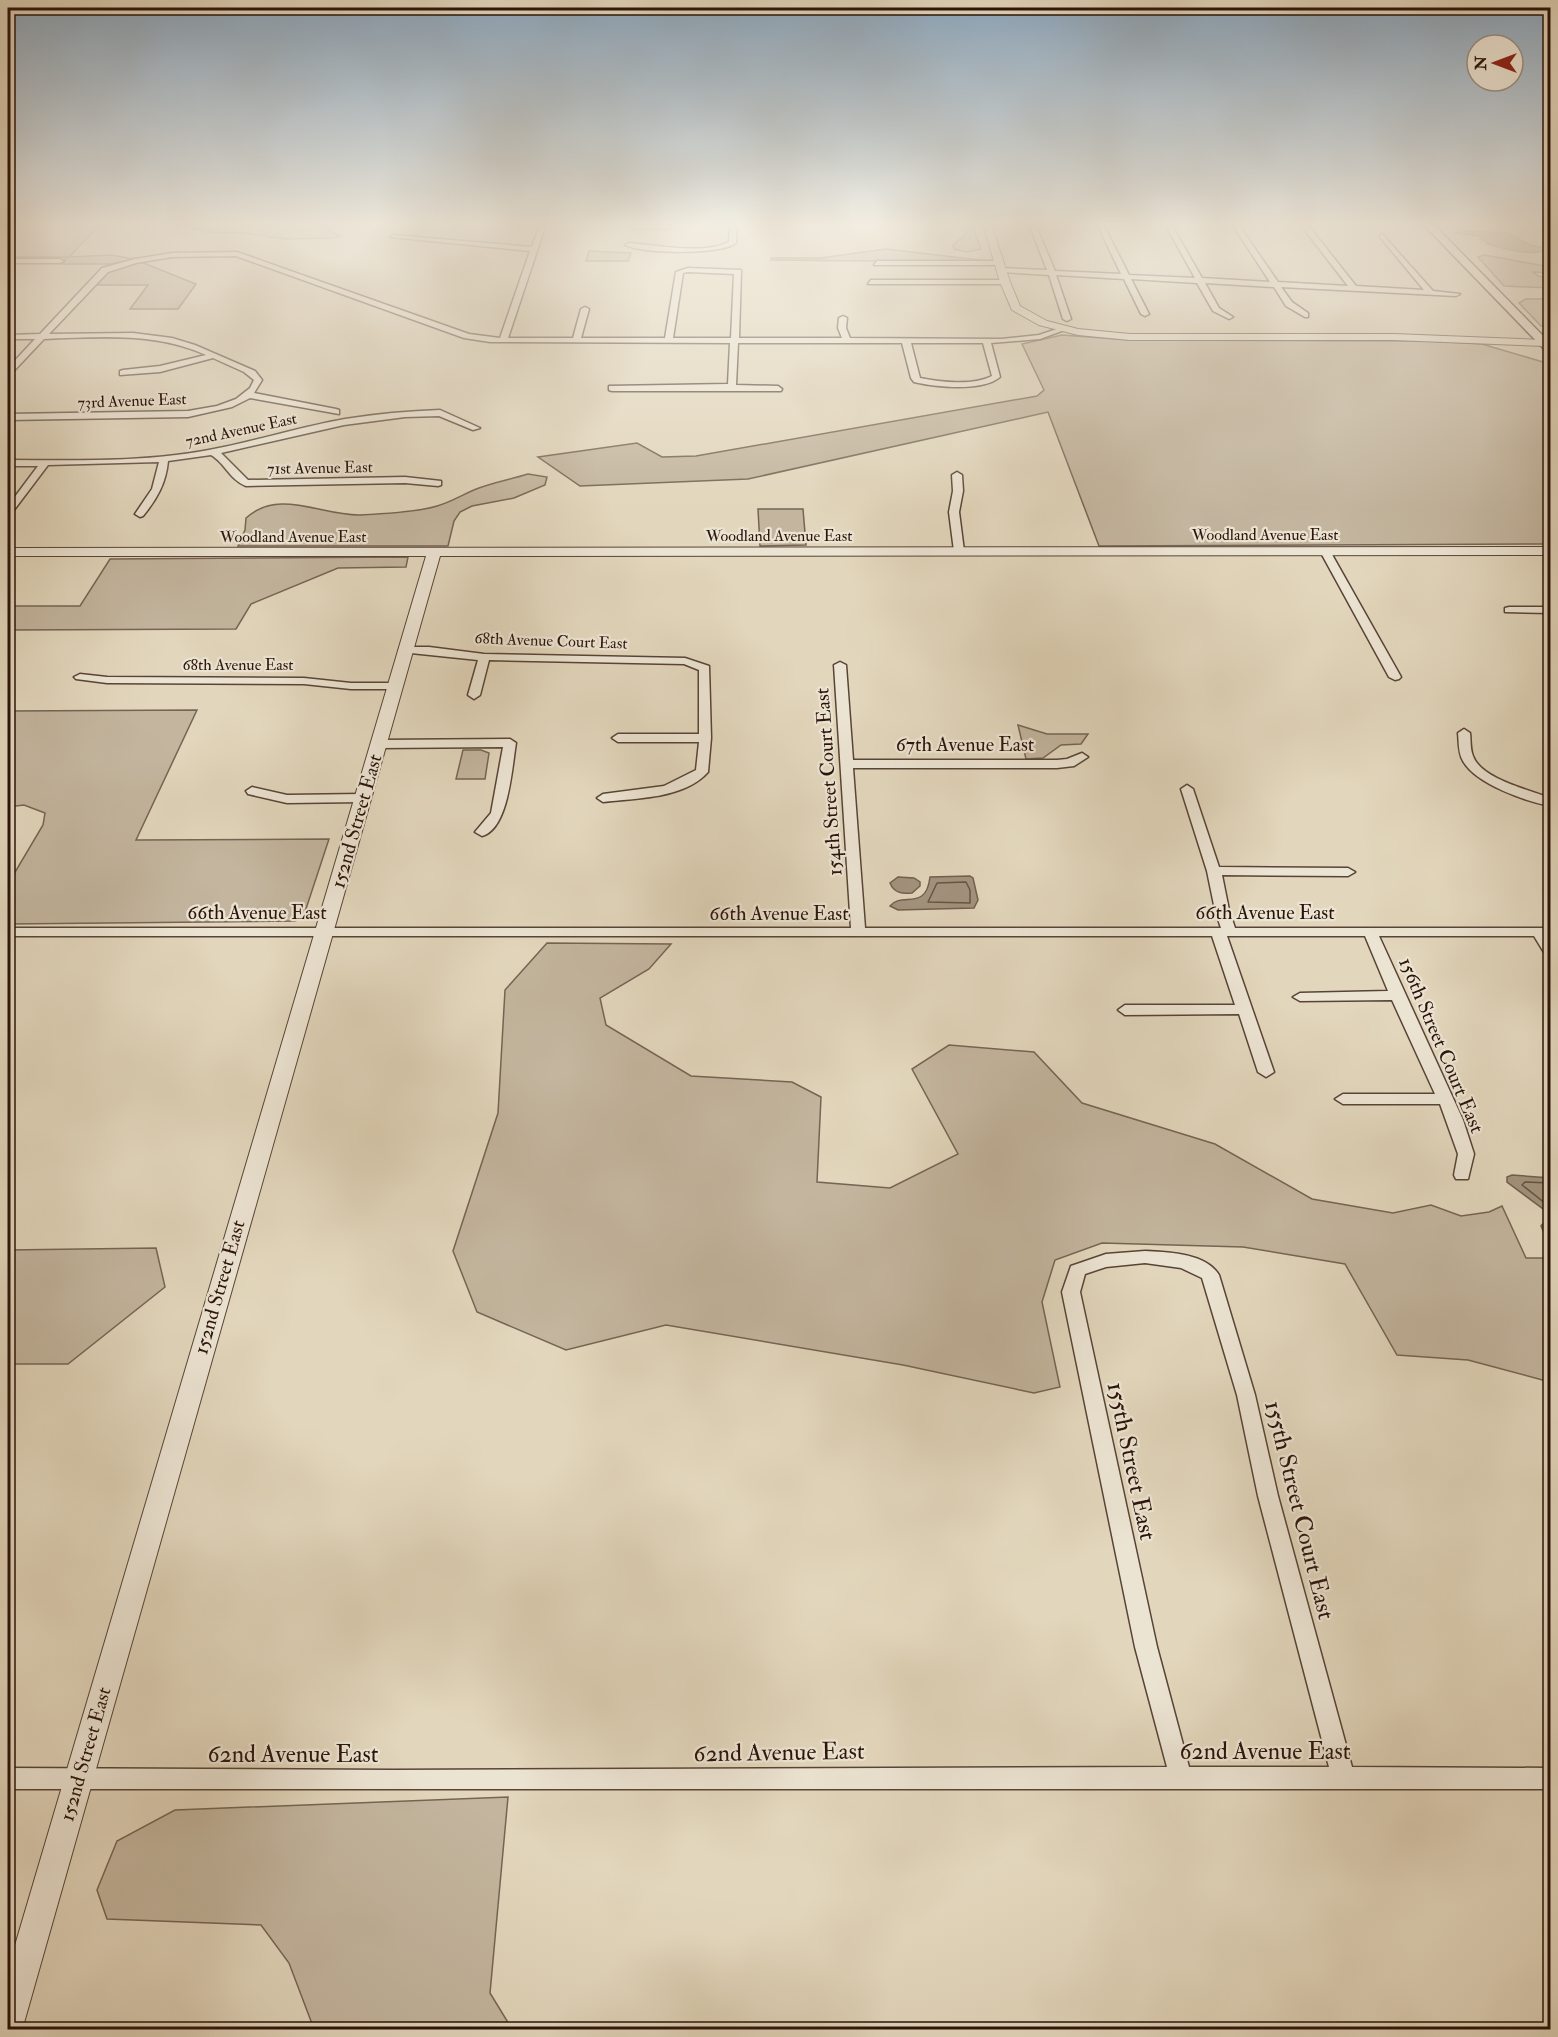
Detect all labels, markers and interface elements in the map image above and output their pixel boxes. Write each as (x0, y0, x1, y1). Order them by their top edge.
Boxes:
north arrow (1465, 33, 1525, 93)
text: N (1471, 55, 1491, 71)
street label: 73rd Avenue East (77, 389, 187, 413)
street label: 72nd Avenue East (184, 408, 299, 452)
street label: 71st Avenue East (267, 457, 373, 479)
street label: Woodland Avenue East (1191, 525, 1338, 545)
street label: Woodland Avenue East (705, 526, 852, 546)
street label: Woodland Avenue East (219, 527, 366, 547)
street label: 68th Avenue Court East (474, 628, 628, 654)
street label: 68th Avenue East (183, 655, 293, 675)
street label: 154th Street Court East (809, 687, 848, 877)
street label: 67th Avenue East (896, 732, 1035, 757)
street label: 152nd Street East (325, 751, 388, 891)
street label: 66th Avenue East (187, 900, 327, 925)
street label: 66th Avenue East (1195, 900, 1335, 925)
street label: 66th Avenue East (709, 901, 849, 926)
street label: 156th Street Court East (1393, 954, 1490, 1137)
street label: 152nd Street East (188, 1217, 251, 1357)
street label: 155th Street East (1100, 1379, 1163, 1543)
street label: 155th Street Court East (1257, 1398, 1342, 1623)
street label: 152nd Street East (54, 1684, 117, 1824)
street label: 62nd Avenue East (693, 1736, 865, 1769)
street label: 62nd Avenue East (1179, 1736, 1351, 1767)
street label: 62nd Avenue East (207, 1739, 379, 1770)

